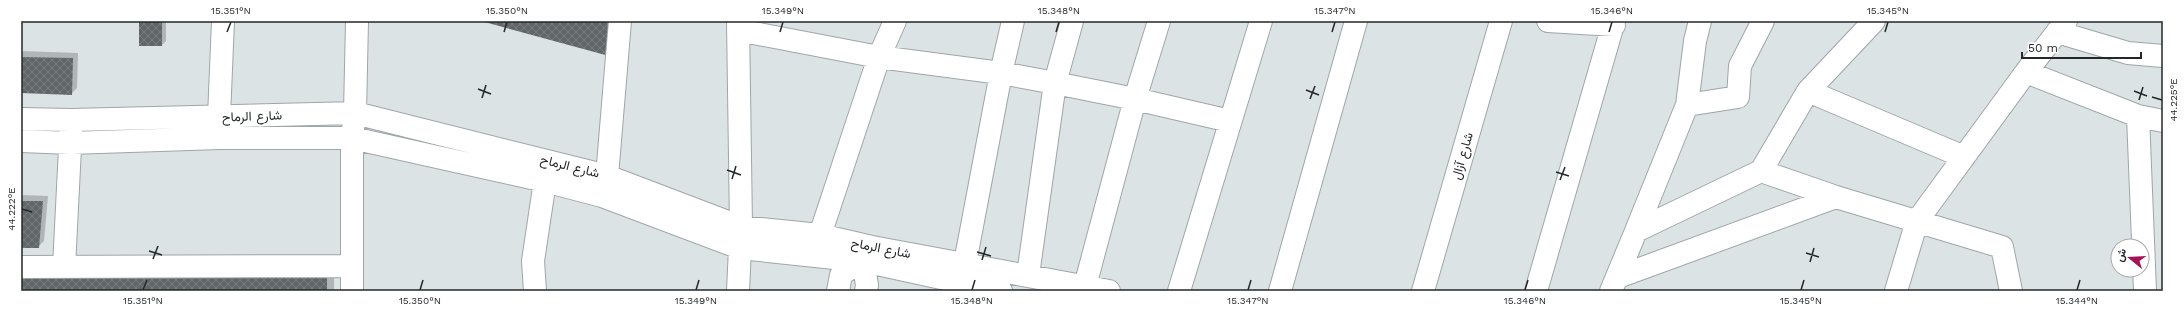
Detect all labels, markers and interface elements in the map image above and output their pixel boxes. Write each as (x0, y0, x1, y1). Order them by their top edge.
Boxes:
text: 15.351°N (211, 5, 251, 16)
text: 15.350°N (486, 5, 528, 16)
text: 15.349°N (762, 5, 804, 16)
text: 15.348°N (1038, 5, 1080, 16)
text: 15.347°N (1314, 5, 1356, 16)
text: 15.346°N (1591, 5, 1633, 16)
text: 15.345°N (1867, 5, 1909, 16)
scale bar (2022, 34, 2141, 60)
text: 50 m (2028, 41, 2058, 55)
text: 44.225°E (2168, 78, 2179, 122)
street label: شارع الرماح (222, 107, 283, 127)
street label: شارع آزال (1448, 131, 1478, 182)
street label: شارع الرماح (538, 151, 601, 183)
text: 44.222°E (6, 187, 17, 231)
street label: شارع الرماح (850, 235, 912, 263)
north arrow (2110, 238, 2150, 278)
text: ش (2113, 247, 2129, 263)
text: 15.351°N (123, 295, 163, 306)
text: 15.350°N (399, 295, 441, 306)
text: 15.349°N (675, 295, 717, 306)
text: 15.348°N (951, 295, 993, 306)
text: 15.347°N (1227, 295, 1269, 306)
text: 15.346°N (1504, 295, 1546, 306)
text: 15.345°N (1780, 295, 1822, 306)
text: 15.344°N (2056, 295, 2098, 306)

